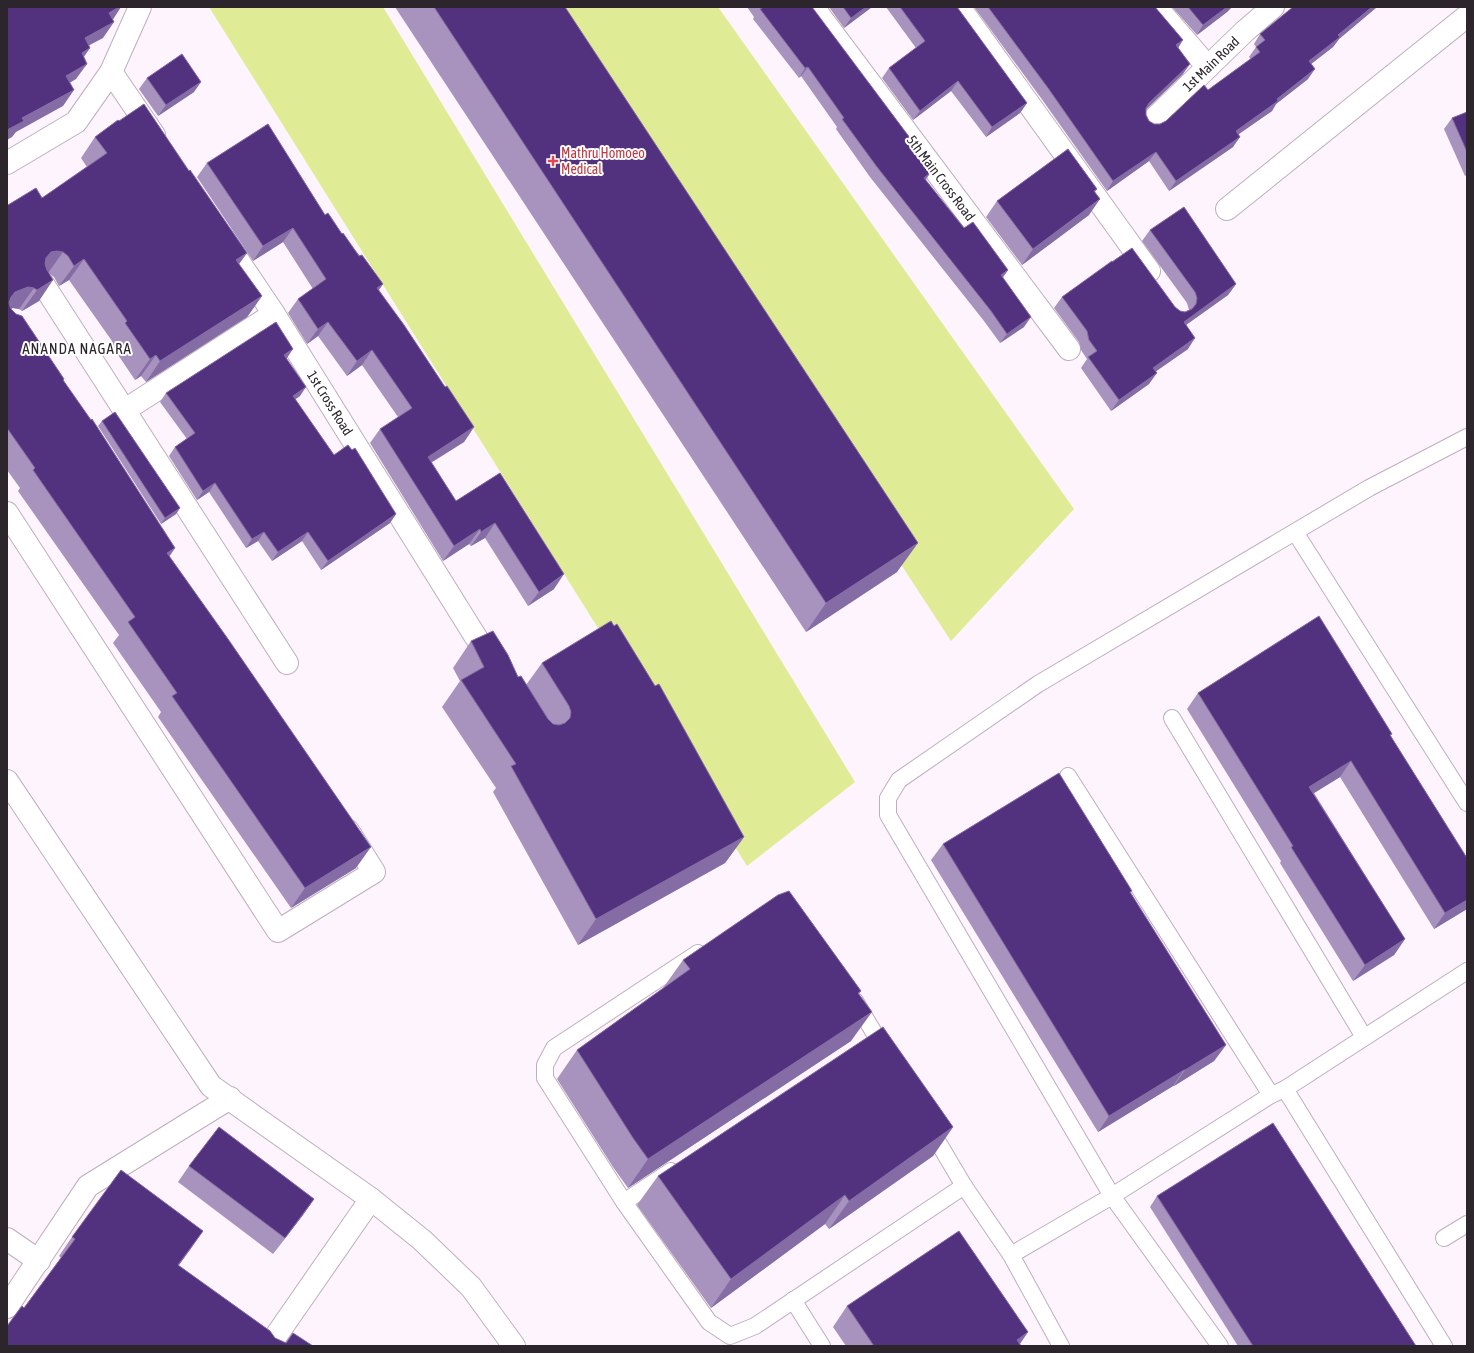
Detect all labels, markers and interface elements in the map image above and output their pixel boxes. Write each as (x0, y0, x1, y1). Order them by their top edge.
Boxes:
street label: 1st Main Road (1180, 33, 1242, 95)
street label: 5th Main Cross Road (904, 132, 978, 224)
place label: Mathru Homoeo Medical (561, 145, 645, 177)
marker: Mathru Homoeo Medical (548, 156, 558, 166)
district label: ANANDA NAGARA (22, 340, 132, 357)
street label: 1st Cross Road (304, 368, 356, 438)

